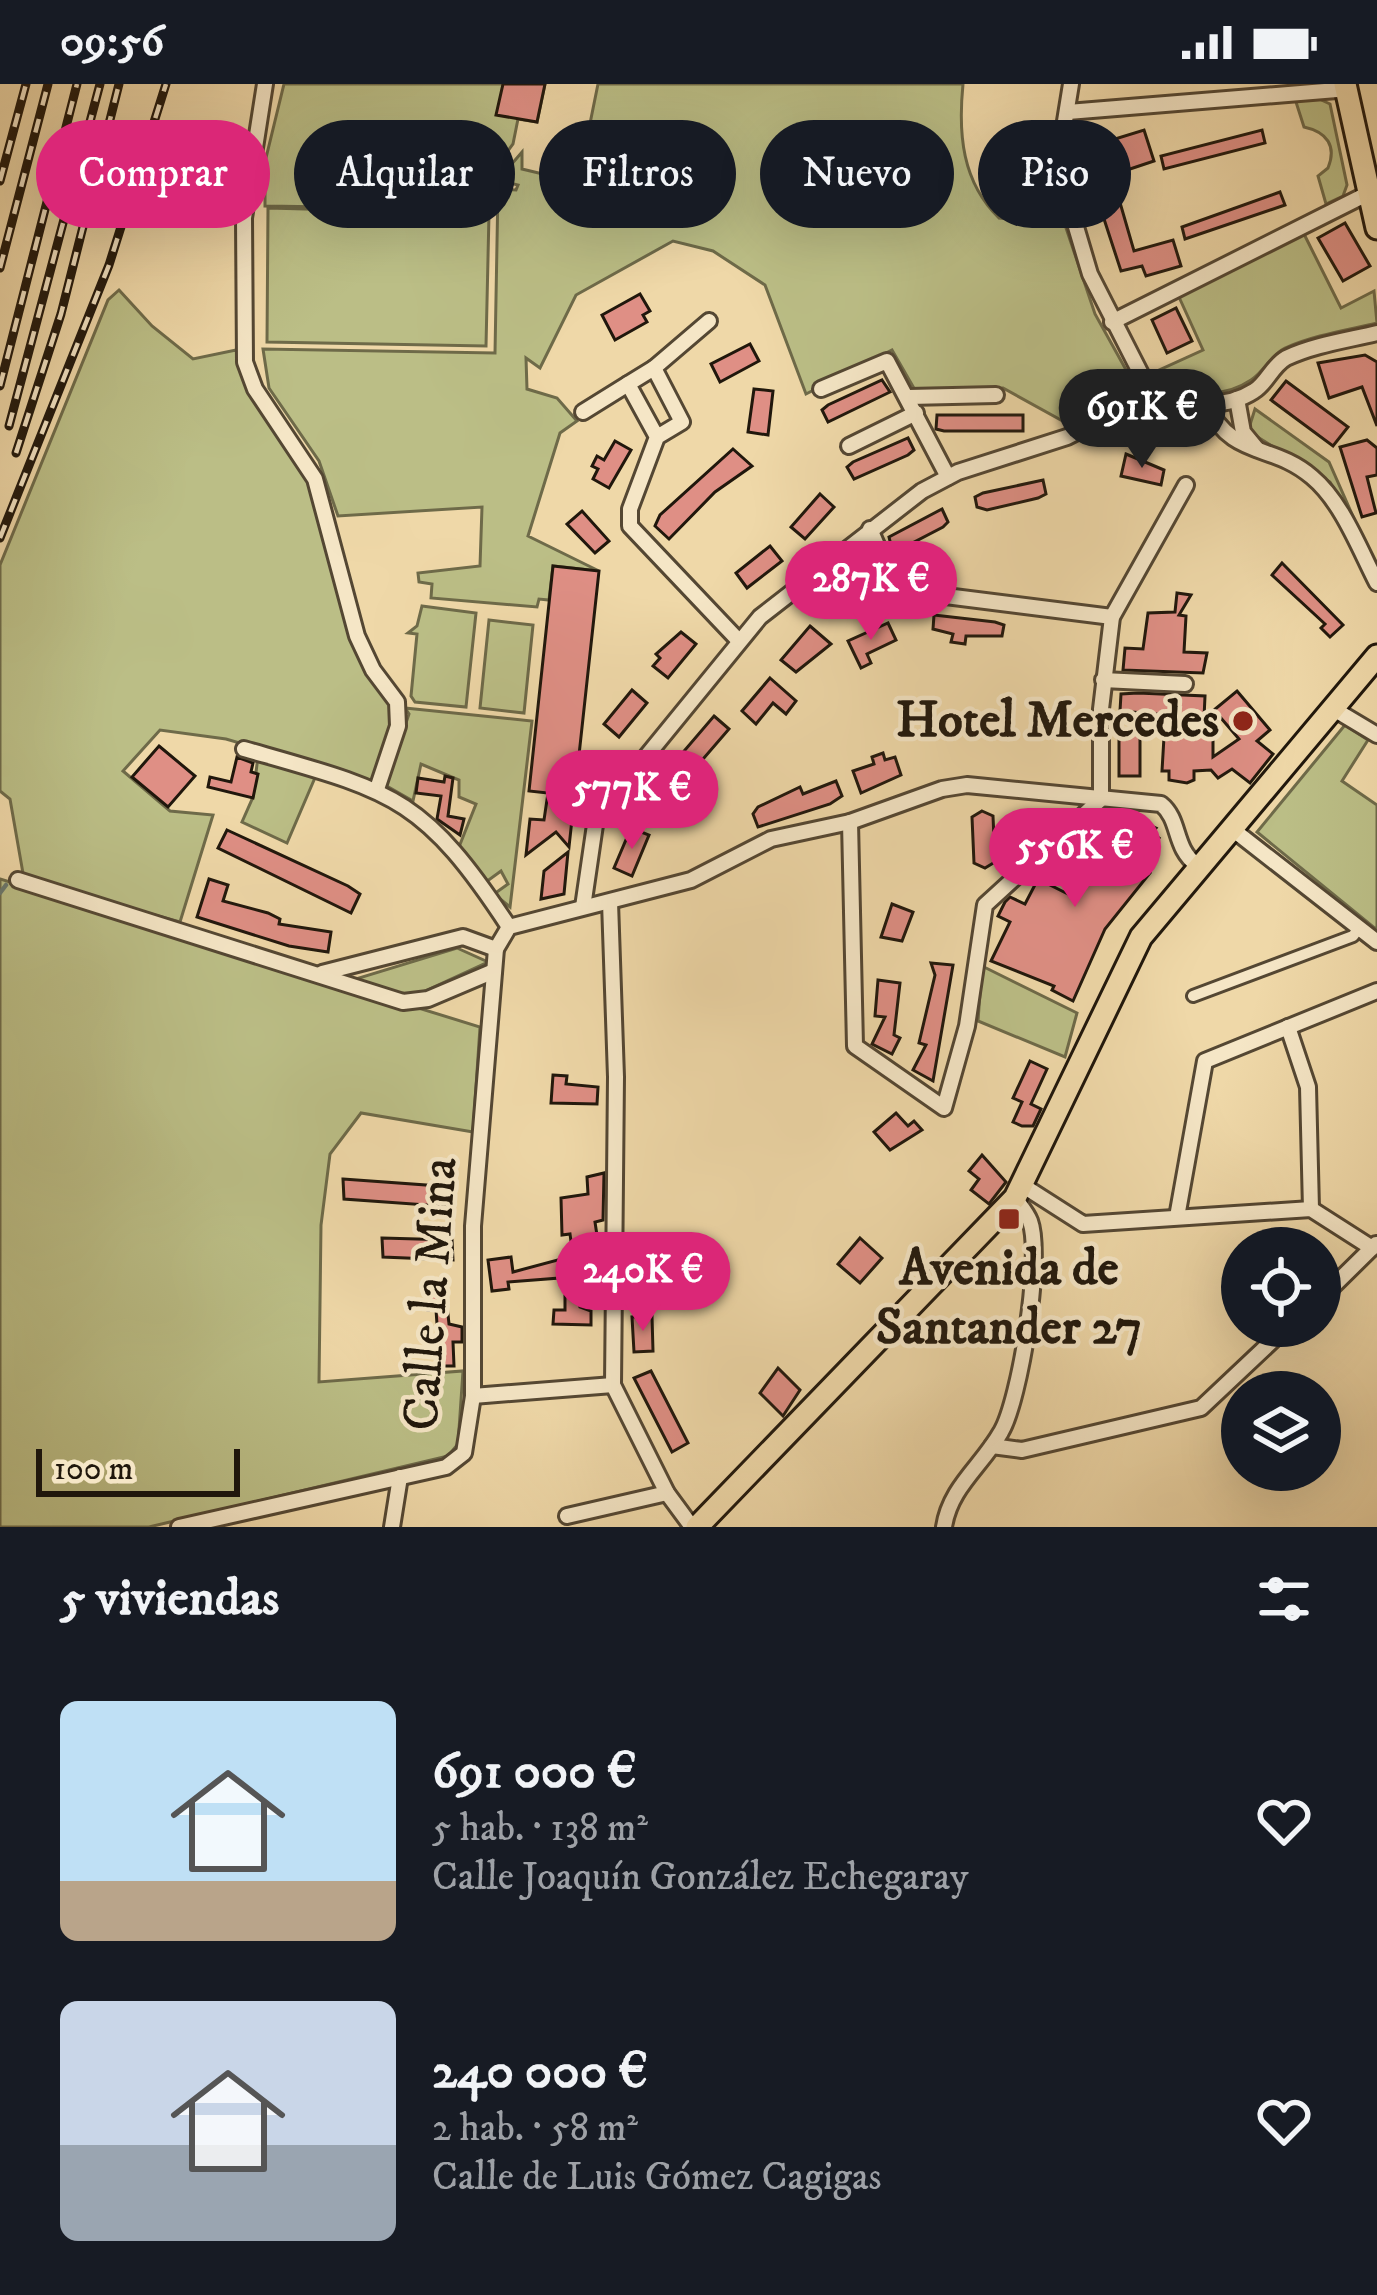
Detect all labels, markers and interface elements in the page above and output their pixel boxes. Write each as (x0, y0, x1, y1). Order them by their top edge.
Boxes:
text: 09:56 (60, 14, 164, 70)
chip: Comprar (36, 120, 270, 228)
chip: Alquilar (294, 120, 515, 228)
chip: Filtros (539, 120, 736, 228)
chip: Nuevo (760, 120, 954, 228)
chip: Piso (978, 120, 1131, 228)
pin: 691K € (1044, 369, 1240, 471)
text: 691K € (1086, 383, 1198, 432)
pin: 287K € (773, 541, 969, 643)
text: 287K € (812, 555, 930, 604)
place label: Hotel Mercedes (896, 689, 1219, 753)
marker: Hotel Mercedes (1230, 708, 1256, 734)
pin: 577K € (534, 750, 730, 852)
text: 577K € (572, 764, 692, 813)
pin: 556K € (977, 808, 1173, 910)
text: 556K € (1016, 822, 1134, 871)
street label: Calle la Mina (390, 1155, 473, 1433)
marker: Avenida de Santander 27 (996, 1206, 1022, 1232)
map controls (1221, 1227, 1341, 1491)
button: locate (1221, 1227, 1341, 1347)
pin: 240K € (545, 1232, 741, 1334)
place label: Avenida de Santander 27 (876, 1237, 1142, 1360)
text: 240K € (582, 1246, 704, 1295)
button: layers (1221, 1371, 1341, 1491)
scale bar (36, 1443, 240, 1496)
text: 100 m (54, 1449, 133, 1490)
icon: filters (1251, 1566, 1317, 1632)
text: 5 viviendas (60, 1567, 279, 1631)
text: 691 000 € (432, 1740, 637, 1804)
icon: home (156, 1749, 300, 1893)
icon: heart (1251, 1788, 1317, 1854)
text: 5 hab. · 138 m² (432, 1804, 648, 1853)
text: Calle Joaquín González Echegaray (432, 1853, 968, 1902)
text: 240 000 € (432, 2040, 648, 2104)
icon: home (156, 2049, 300, 2193)
icon: heart (1251, 2088, 1317, 2154)
text: 2 hab. · 58 m² (432, 2104, 638, 2153)
text: Calle de Luis Gómez Cagigas (432, 2153, 882, 2202)

